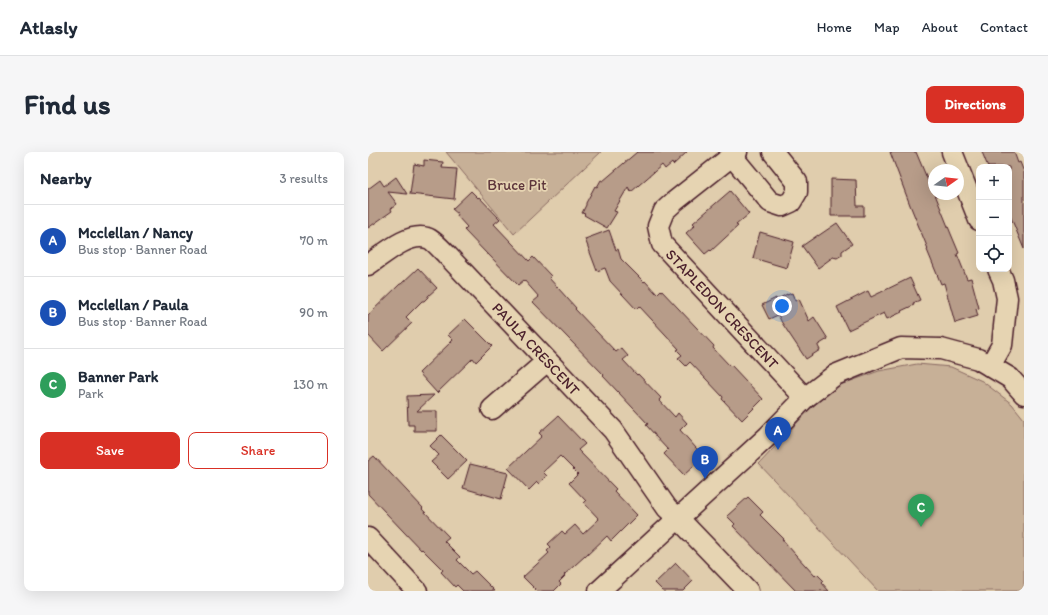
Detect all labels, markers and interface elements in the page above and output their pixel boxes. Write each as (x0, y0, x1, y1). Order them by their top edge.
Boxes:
text: Atlasly (20, 16, 77, 39)
text: Home (817, 19, 852, 36)
text: Map (874, 19, 900, 36)
text: About (922, 19, 958, 36)
text: Contact (980, 19, 1028, 36)
button: Directions (926, 86, 1024, 123)
text: Find us (24, 87, 111, 121)
north arrow (928, 164, 964, 200)
map controls (976, 164, 1012, 272)
button: + (976, 164, 1012, 200)
text: Nearby (40, 168, 92, 188)
text: 3 results (279, 171, 328, 186)
park label: Bruce Pit (487, 176, 547, 194)
button: − (976, 200, 1012, 236)
text: Mcclellan / Nancy (78, 224, 193, 242)
text: A (49, 233, 57, 248)
text: 70 m (300, 233, 328, 248)
button: locate (976, 236, 1012, 272)
text: Bus stop · Banner Road (78, 242, 208, 257)
street label: STAPLEDON CRESCENT (662, 245, 783, 373)
text: Mcclellan / Paula (78, 296, 189, 314)
your location (772, 296, 792, 316)
street label: PAULA CRESCENT (488, 299, 584, 400)
text: B (49, 305, 57, 320)
text: 90 m (299, 305, 328, 320)
text: Bus stop · Banner Road (78, 314, 208, 329)
text: Banner Park (78, 368, 158, 386)
text: C (49, 377, 57, 392)
text: 130 m (293, 377, 328, 392)
text: Park (78, 386, 104, 401)
pin: A (765, 417, 791, 450)
button: Save (40, 432, 180, 469)
button: Share (188, 432, 328, 469)
pin: B (692, 446, 718, 479)
pin: C (908, 494, 934, 527)

